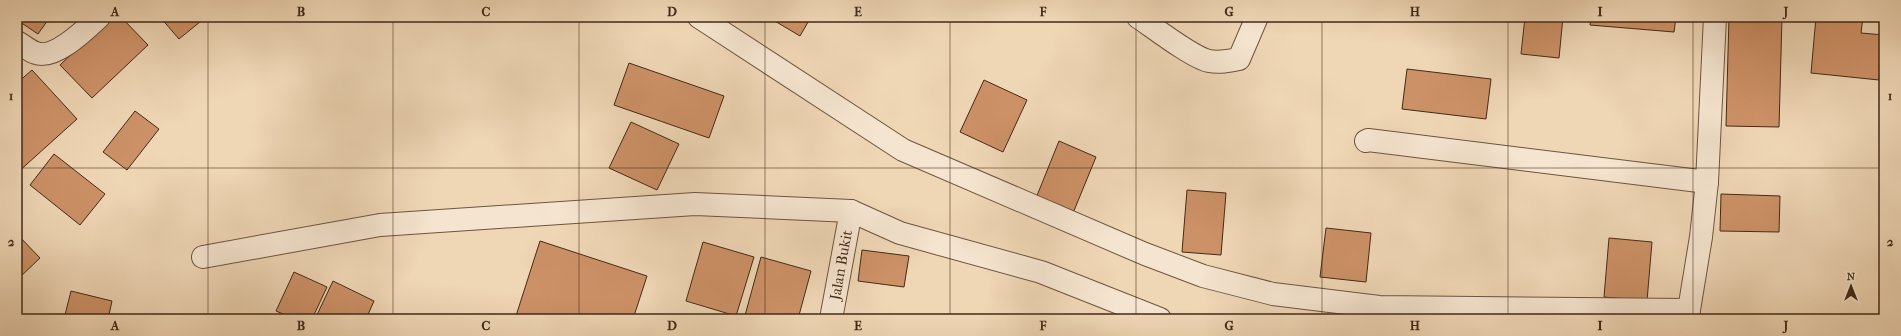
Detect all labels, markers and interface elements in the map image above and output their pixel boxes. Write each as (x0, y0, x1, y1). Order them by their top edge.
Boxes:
text: A (110, 4, 120, 19)
text: B (297, 4, 306, 19)
text: C (482, 4, 491, 19)
text: D (667, 4, 677, 19)
text: E (854, 4, 862, 19)
text: F (1039, 4, 1047, 19)
text: G (1224, 4, 1234, 19)
text: H (1410, 4, 1421, 19)
text: I (1597, 4, 1603, 19)
text: J (1782, 4, 1789, 20)
text: 1 (9, 88, 14, 103)
text: 1 (1888, 88, 1893, 103)
street label: Jalan Bukit (826, 228, 856, 302)
text: 2 (8, 234, 15, 249)
text: 2 (1887, 234, 1894, 249)
north arrow (1831, 266, 1871, 306)
text: N (1847, 270, 1856, 283)
text: A (110, 318, 120, 333)
text: B (297, 318, 306, 333)
text: C (482, 318, 491, 333)
text: D (667, 318, 677, 333)
text: E (854, 318, 862, 333)
text: F (1039, 318, 1047, 333)
text: G (1224, 318, 1234, 333)
text: H (1410, 318, 1421, 333)
text: I (1597, 318, 1603, 333)
text: J (1782, 318, 1789, 334)

